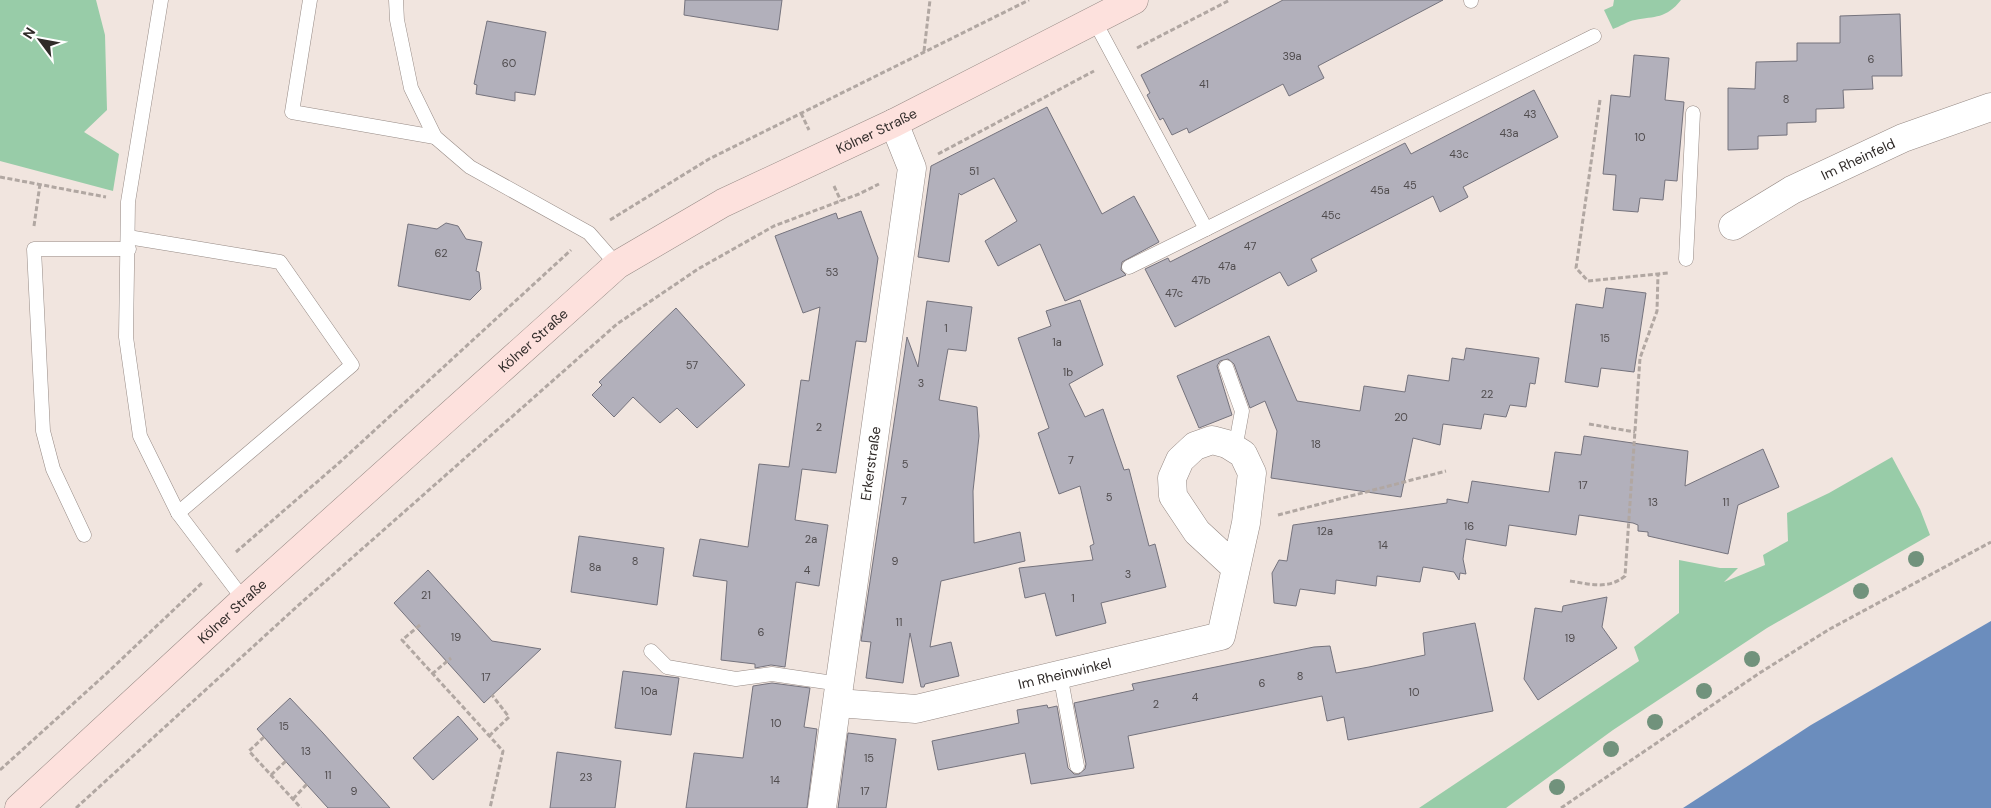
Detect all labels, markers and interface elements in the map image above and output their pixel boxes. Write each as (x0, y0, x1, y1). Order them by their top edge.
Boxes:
north arrow (15, 15, 65, 65)
text: N (19, 24, 39, 42)
house number: 39a (1282, 49, 1302, 63)
house number: 6 (1868, 52, 1875, 66)
house number: 60 (502, 56, 516, 70)
house number: 41 (1199, 77, 1209, 91)
house number: 8 (1783, 92, 1789, 106)
street label: Kölner Straße (833, 104, 920, 158)
house number: 43 (1523, 107, 1537, 121)
house number: 43a (1499, 126, 1519, 140)
house number: 10 (1635, 130, 1645, 144)
street label: Im Rheinfeld (1818, 134, 1898, 184)
house number: 43c (1449, 147, 1469, 161)
house number: 51 (969, 164, 979, 178)
house number: 45 (1403, 178, 1417, 192)
house number: 45a (1370, 183, 1390, 197)
house number: 45c (1321, 208, 1341, 222)
house number: 47 (1244, 239, 1256, 253)
house number: 62 (435, 246, 447, 260)
house number: 47a (1218, 259, 1236, 273)
house number: 53 (825, 265, 839, 279)
house number: 47b (1191, 273, 1211, 287)
house number: 47c (1165, 286, 1183, 300)
street label: Kölner Straße (495, 304, 572, 376)
house number: 1 (944, 321, 948, 335)
house number: 15 (1600, 331, 1610, 345)
house number: 1a (1052, 335, 1062, 349)
house number: 57 (686, 358, 698, 372)
house number: 1b (1063, 365, 1073, 379)
house number: 3 (918, 376, 924, 390)
house number: 22 (1481, 387, 1493, 401)
house number: 20 (1394, 410, 1408, 424)
house number: 2 (816, 420, 822, 434)
street label: Erkerstraße (856, 425, 885, 502)
house number: 18 (1311, 437, 1321, 451)
house number: 7 (1068, 453, 1074, 467)
house number: 5 (902, 457, 909, 471)
house number: 17 (1578, 478, 1588, 492)
house number: 5 (1106, 490, 1113, 504)
house number: 7 (901, 494, 907, 508)
house number: 13 (1648, 495, 1658, 509)
house number: 11 (1723, 495, 1729, 509)
house number: 16 (1464, 519, 1474, 533)
house number: 12a (1317, 524, 1333, 538)
house number: 2a (805, 532, 817, 546)
house number: 14 (1378, 538, 1388, 552)
house number: 8 (632, 554, 638, 568)
house number: 9 (892, 554, 899, 568)
house number: 8a (589, 560, 601, 574)
house number: 4 (804, 563, 811, 577)
house number: 3 (1125, 567, 1131, 581)
street label: Kölner Straße (194, 575, 270, 647)
house number: 21 (421, 588, 431, 602)
house number: 1 (1071, 591, 1075, 605)
house number: 11 (896, 615, 902, 629)
house number: 6 (758, 625, 765, 639)
house number: 19 (451, 630, 461, 644)
house number: 19 (1565, 631, 1575, 645)
street label: Im Rheinwinkel (1016, 654, 1113, 693)
house number: 8 (1297, 669, 1303, 683)
house number: 17 (481, 670, 491, 684)
house number: 6 (1259, 676, 1266, 690)
house number: 10a (641, 684, 657, 698)
house number: 10 (1409, 685, 1419, 699)
house number: 4 (1192, 690, 1199, 704)
house number: 2 (1153, 697, 1159, 711)
house number: 10 (771, 716, 781, 730)
house number: 15 (279, 719, 289, 733)
house number: 13 (301, 744, 311, 758)
house number: 15 (864, 751, 874, 765)
house number: 11 (325, 768, 331, 782)
house number: 23 (580, 770, 592, 784)
house number: 14 (770, 773, 780, 787)
house number: 9 (351, 784, 358, 798)
house number: 17 (860, 784, 870, 798)

